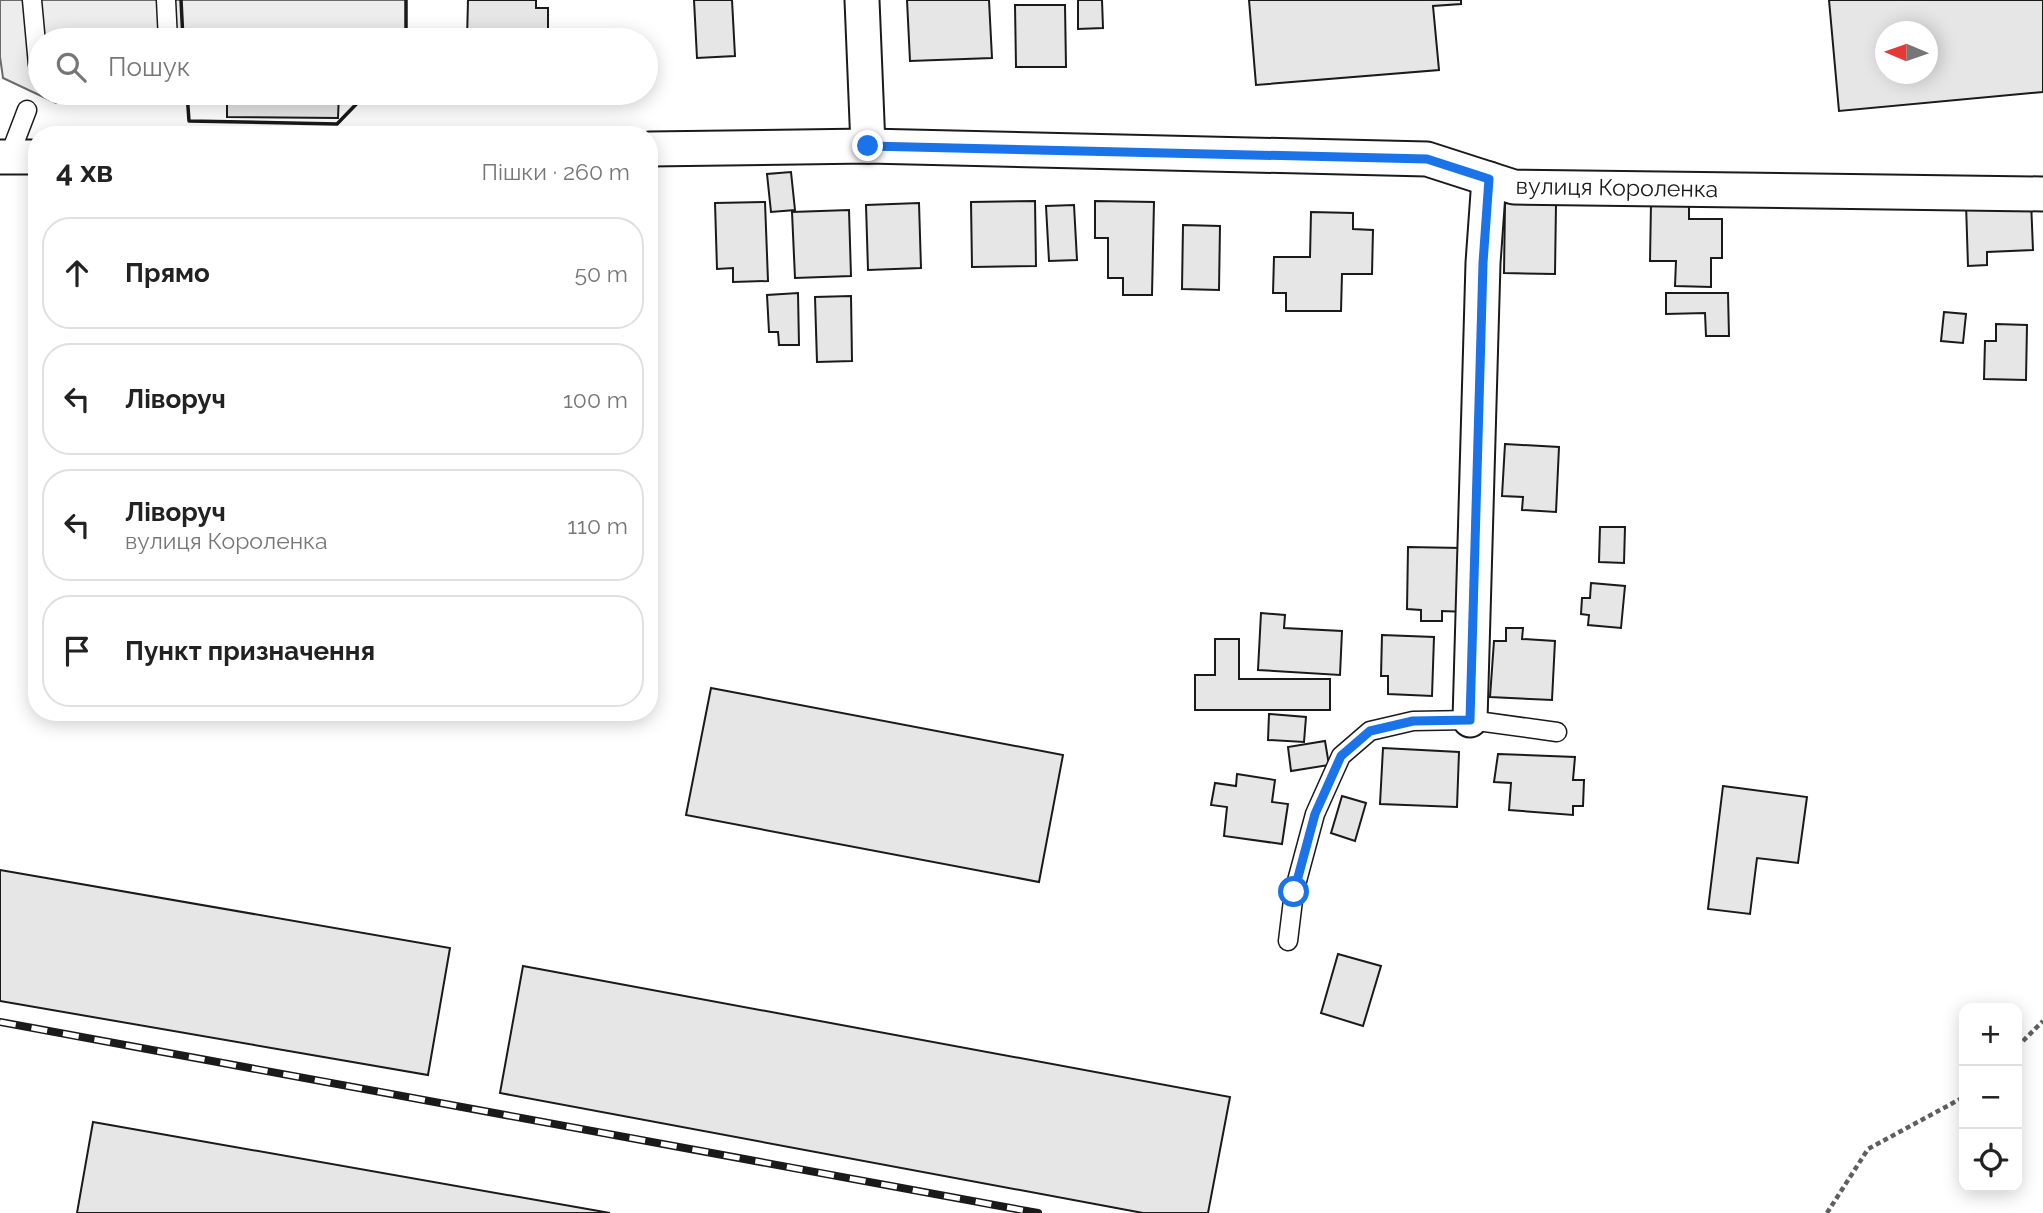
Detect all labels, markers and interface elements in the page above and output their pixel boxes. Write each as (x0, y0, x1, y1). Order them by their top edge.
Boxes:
north arrow (1875, 21, 1938, 84)
search box (28, 28, 658, 105)
icon: search (52, 48, 90, 86)
text: Пошук (108, 52, 190, 82)
route end (852, 130, 883, 161)
text: 4 хв (56, 154, 113, 189)
text: Пішки · 260 m (482, 158, 630, 185)
street label: вулиця Короленка (1516, 172, 1718, 202)
icon: ahead (58, 254, 96, 292)
text: Прямо (125, 258, 210, 288)
text: 50 m (574, 260, 628, 287)
icon: left (58, 380, 96, 418)
text: Ліворуч (125, 384, 226, 414)
text: 100 m (563, 386, 628, 413)
text: Ліворуч (125, 497, 226, 527)
icon: left (58, 506, 96, 544)
text: 110 m (567, 512, 628, 539)
text: вулиця Короленка (125, 527, 328, 554)
icon: arrive (58, 632, 96, 670)
text: Пункт призначення (125, 636, 375, 666)
route start (1278, 876, 1309, 907)
map controls (1959, 1003, 2022, 1192)
button: + (1959, 1003, 2022, 1066)
button: − (1959, 1066, 2022, 1129)
button: locate (1959, 1129, 2022, 1192)

